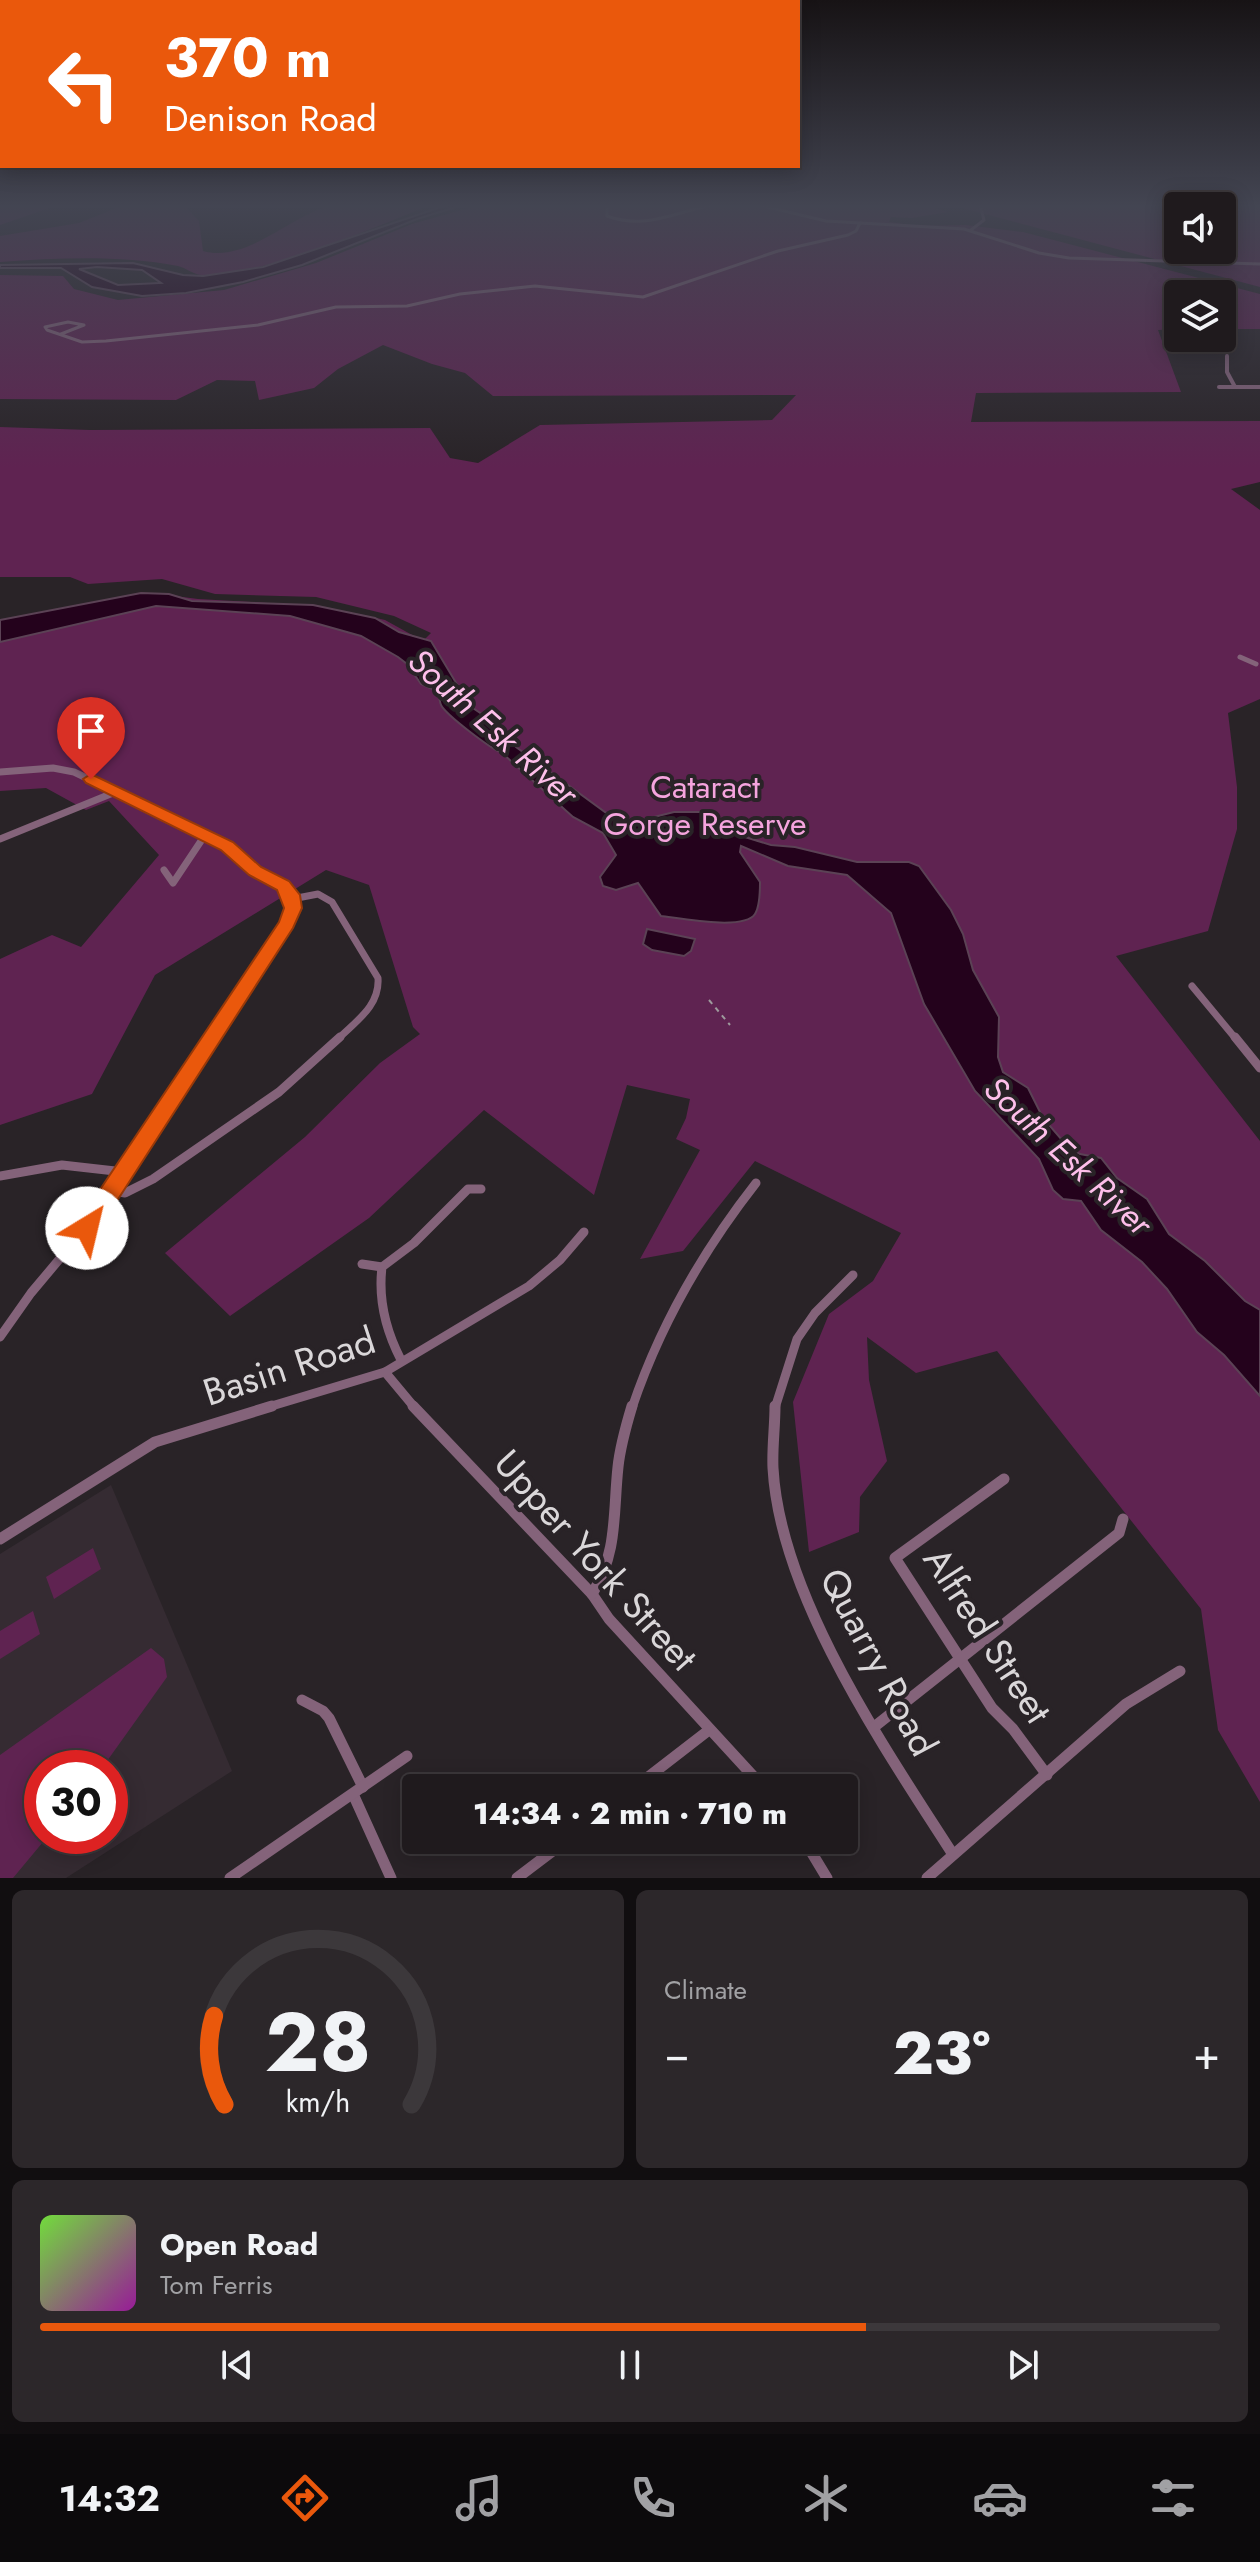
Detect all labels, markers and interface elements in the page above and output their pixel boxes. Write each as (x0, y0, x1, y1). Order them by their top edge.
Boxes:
text: 370 m (164, 17, 332, 98)
icon: left (32, 32, 136, 136)
text: Denison Road (164, 92, 377, 144)
map controls (1164, 192, 1236, 352)
button: sound (1164, 192, 1236, 264)
button: layers (1164, 280, 1236, 352)
water label: South Esk River (397, 637, 590, 818)
pin (57, 697, 125, 779)
icon: arrive (69, 709, 113, 753)
park label: Cataract Gorge Reserve (604, 764, 806, 847)
water label: South Esk River (973, 1065, 1164, 1248)
position arrow (45, 1186, 129, 1270)
street label: Basin Road (196, 1312, 382, 1420)
street label: Upper York Street (481, 1437, 711, 1683)
street label: Alfred Street (910, 1536, 1066, 1734)
street label: Quarry Road (806, 1558, 952, 1766)
speed limit sign: 30 (24, 1750, 128, 1854)
text: 14:34 · 2 min · 710 m (473, 1792, 787, 1835)
text: Climate (664, 1971, 747, 2009)
text: 28 (265, 1982, 371, 2102)
text: 23° (893, 2010, 990, 2097)
text: − (664, 2022, 690, 2086)
text: + (1193, 2022, 1220, 2086)
text: km/h (286, 2081, 350, 2123)
text: Open Road (160, 2223, 318, 2266)
text: Tom Ferris (160, 2266, 272, 2304)
icon: previous (215, 2343, 259, 2387)
icon: pause (608, 2343, 652, 2387)
icon: next (1001, 2343, 1045, 2387)
icon: directions (277, 2470, 333, 2526)
icon: music (451, 2470, 507, 2526)
icon: phone (625, 2470, 681, 2526)
icon: climate (798, 2470, 854, 2526)
icon: car (972, 2470, 1028, 2526)
icon: filters (1145, 2470, 1201, 2526)
text: 14:32 (59, 2472, 160, 2524)

